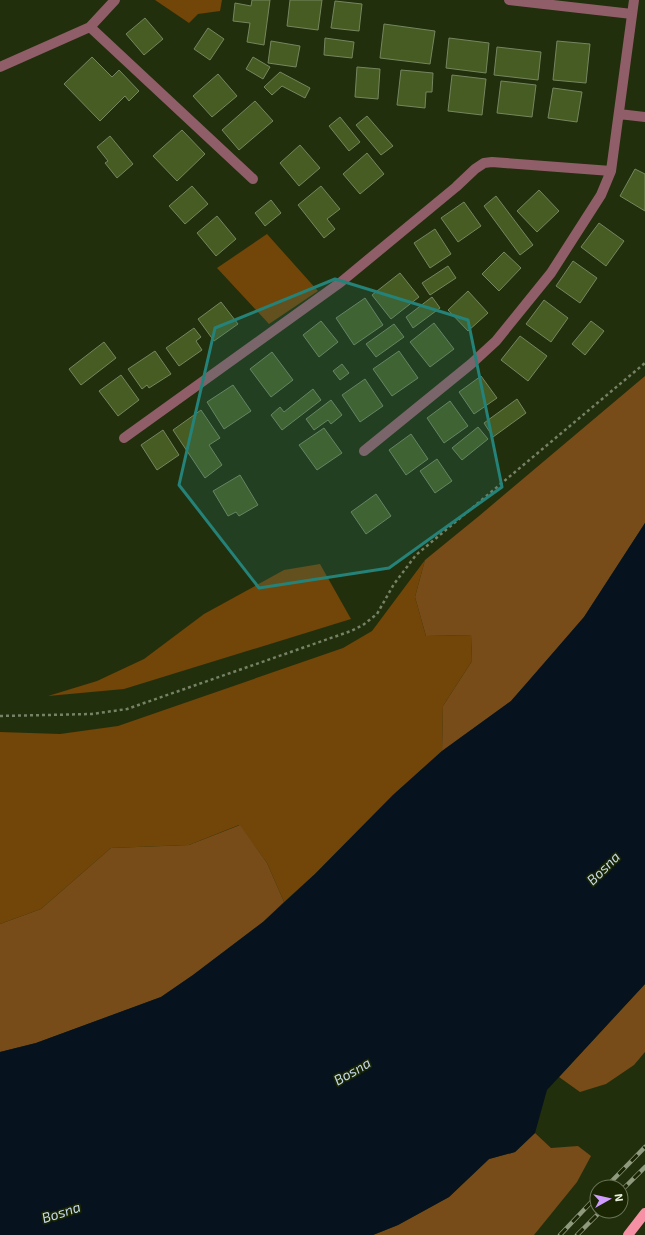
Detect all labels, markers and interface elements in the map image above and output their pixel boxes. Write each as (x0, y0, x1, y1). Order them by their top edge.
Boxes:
water label: Bosna (583, 848, 623, 888)
water label: Bosna (331, 1054, 373, 1088)
north arrow (589, 1179, 629, 1219)
text: N (612, 1193, 626, 1202)
water label: Bosna (39, 1198, 83, 1226)

